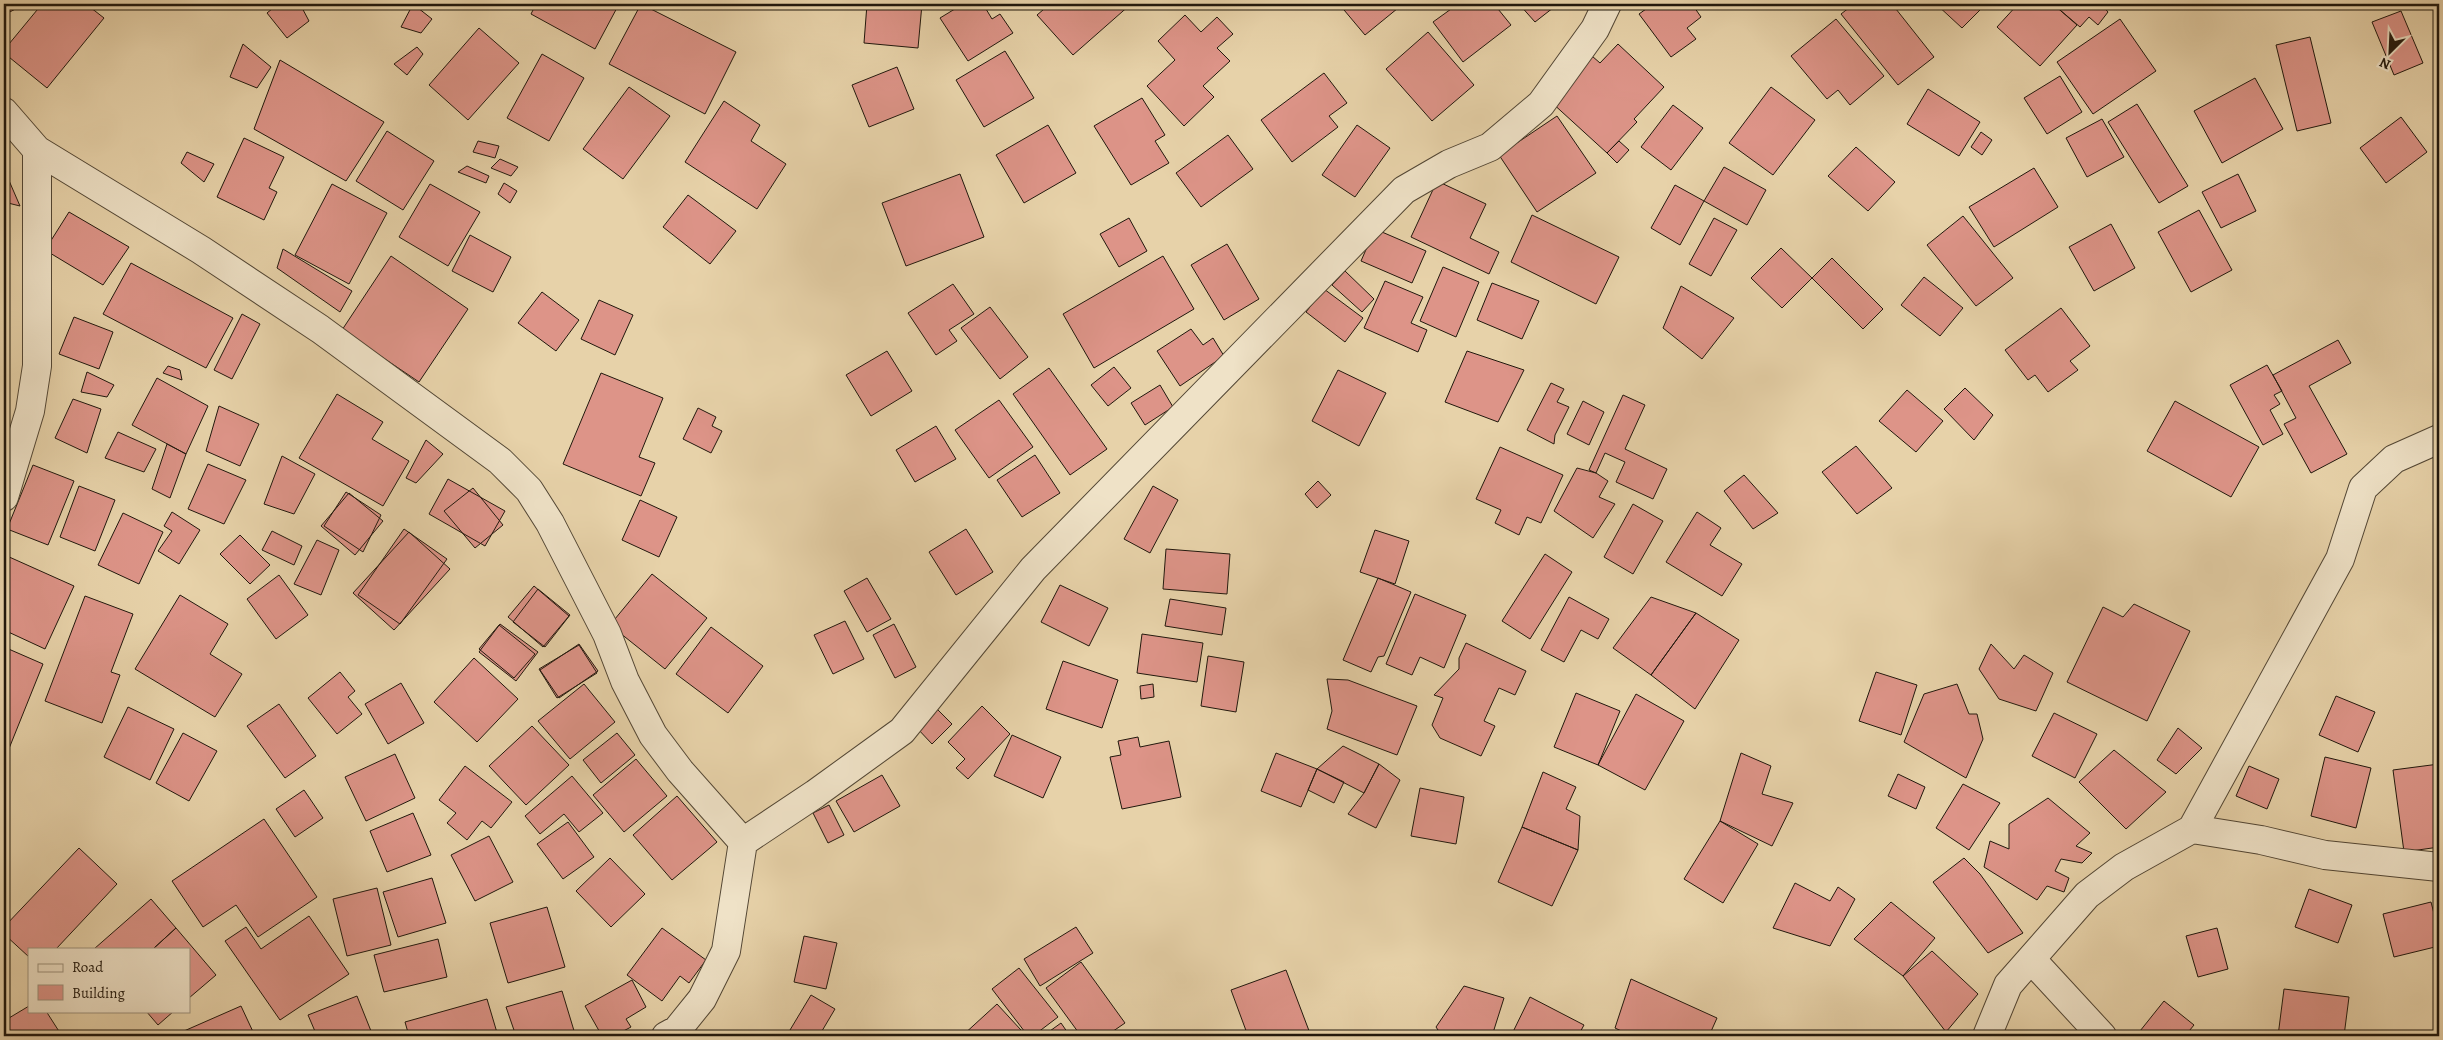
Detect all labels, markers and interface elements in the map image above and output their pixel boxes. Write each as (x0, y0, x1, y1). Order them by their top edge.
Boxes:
north arrow (2366, 28, 2416, 78)
text: N (2376, 53, 2393, 74)
legend (28, 948, 190, 1012)
text: Road (72, 957, 104, 977)
text: Building (72, 983, 125, 1003)

